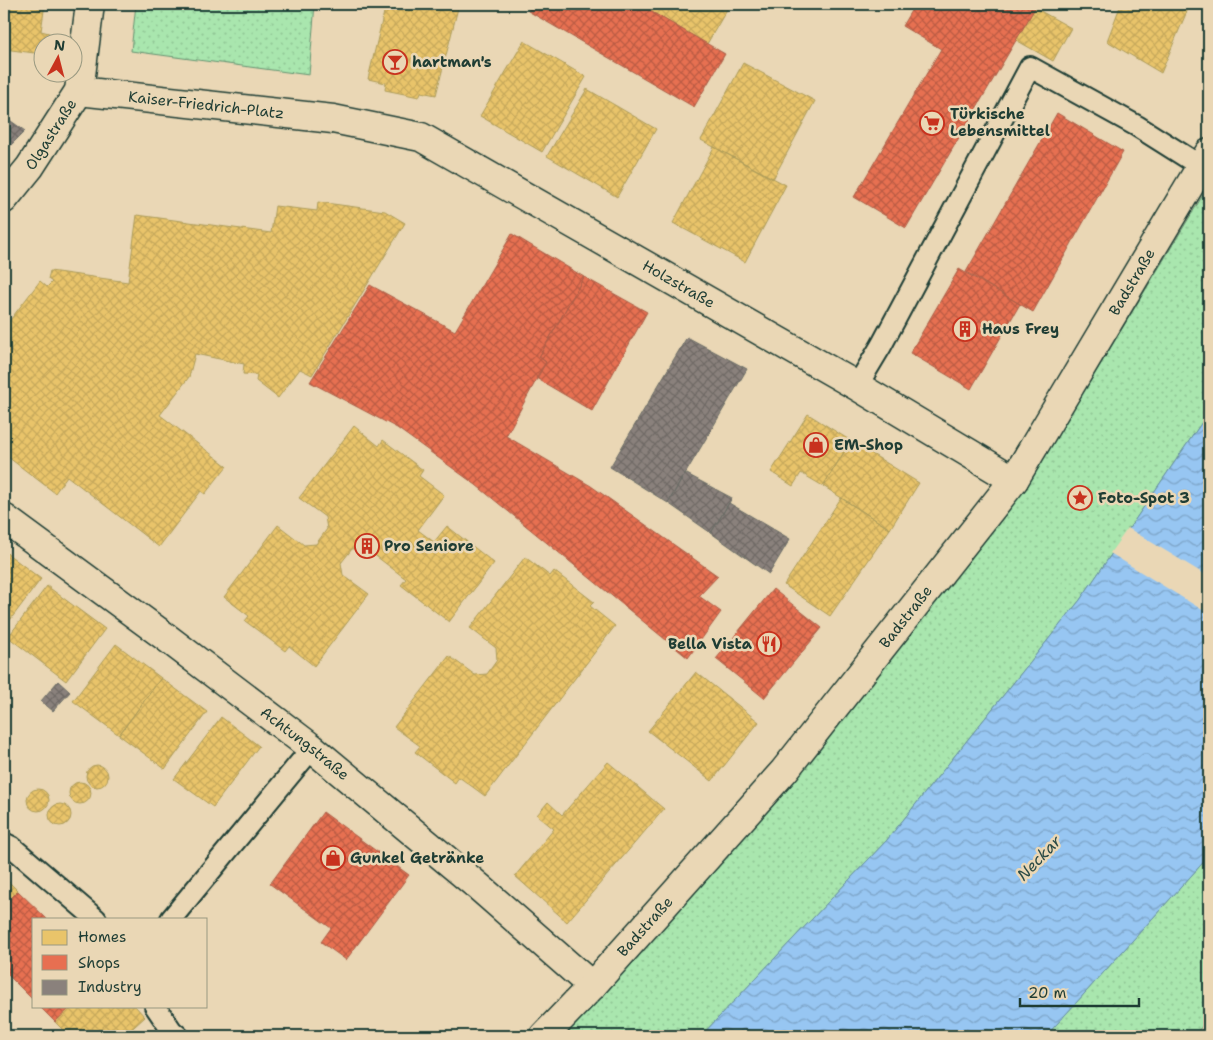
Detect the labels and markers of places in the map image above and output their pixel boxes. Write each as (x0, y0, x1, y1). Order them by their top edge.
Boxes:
bar icon: hartman's (382, 49, 408, 75)
place label: hartman's (412, 52, 492, 72)
place label: Türkische Lebensmittel (950, 104, 1050, 141)
supermarket icon: Türkische Lebensmittel (919, 110, 945, 136)
building icon: Haus Frey (952, 316, 978, 342)
place label: Haus Frey (982, 319, 1059, 339)
shop icon: EM-Shop (803, 432, 829, 458)
place label: EM-Shop (834, 435, 903, 455)
place icon: Foto-Spot 3 (1067, 485, 1093, 511)
place label: Foto-Spot 3 (1098, 488, 1190, 508)
building icon: Pro Seniore (354, 533, 380, 559)
place label: Pro Seniore (384, 536, 474, 556)
restaurant icon: Bella Vista (756, 631, 782, 657)
place label: Bella Vista (668, 634, 753, 654)
shop icon: Gunkel Getränke (320, 845, 346, 871)
place label: Gunkel Getränke (350, 848, 484, 868)

